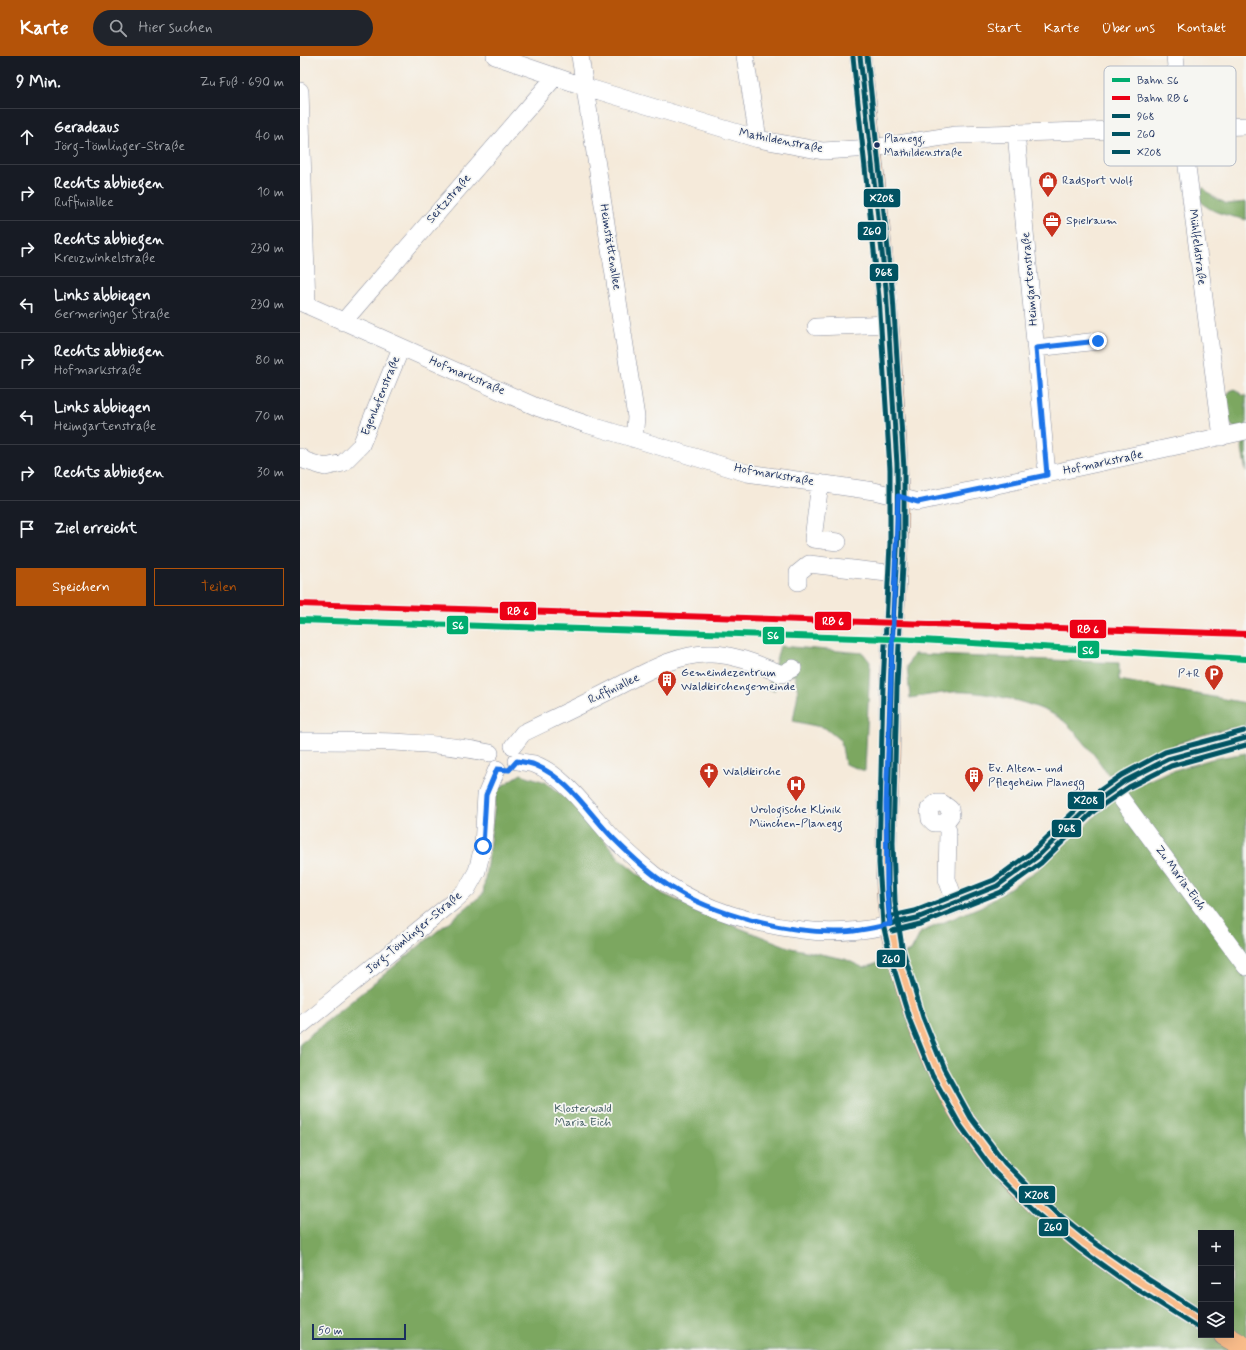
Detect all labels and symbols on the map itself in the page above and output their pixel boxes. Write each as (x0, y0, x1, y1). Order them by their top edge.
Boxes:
legend (1104, 66, 1236, 166)
text: Bahn S6 (1137, 74, 1179, 88)
text: Bahn RB 6 (1137, 92, 1189, 106)
text: 968 (1137, 110, 1154, 124)
street label: Mathildenstraße (738, 125, 825, 157)
text: 260 (1137, 128, 1155, 142)
place label: Planegg, Mathildenstraße (884, 132, 963, 160)
marker: Planegg, Mathildenstraße (872, 140, 882, 150)
text: X208 (1137, 146, 1162, 160)
shop icon: Radsport Wolf (1037, 170, 1059, 198)
street label: Seitzstraße (423, 171, 475, 227)
place label: Radsport Wolf (1062, 173, 1133, 189)
line badge: X208 (863, 188, 901, 208)
text: X208 (870, 192, 894, 206)
street label: Heimstättenallee (595, 203, 625, 291)
street label: Mühlfeldstraße (1184, 208, 1210, 286)
office icon: Spielraum (1041, 210, 1063, 238)
place label: Spielraum (1066, 213, 1117, 229)
line badge: 260 (857, 221, 887, 241)
text: 260 (863, 225, 881, 239)
street label: Heimgartenstraße (1018, 231, 1043, 327)
line badge: 968 (869, 263, 899, 282)
text: 968 (875, 266, 893, 280)
route end (1089, 332, 1107, 350)
street label: Hofmarkstraße (427, 353, 507, 399)
street label: Egenhofenstraße (358, 354, 404, 438)
street label: Hofmarkstraße (1062, 447, 1144, 479)
street label: Hofmarkstraße (733, 460, 815, 490)
line badge: RB 6 (499, 601, 537, 621)
text: RB 6 (507, 605, 529, 619)
line badge: RB 6 (814, 611, 852, 631)
line badge: S6 (446, 615, 469, 635)
text: RB 6 (822, 615, 844, 629)
text: S6 (452, 619, 464, 633)
line badge: RB 6 (1069, 619, 1107, 639)
text: RB 6 (1077, 623, 1099, 637)
line badge: S6 (762, 626, 785, 645)
text: S6 (767, 629, 779, 643)
line badge: S6 (1077, 640, 1100, 659)
text: S6 (1082, 644, 1094, 658)
parking icon: P+R (1203, 663, 1225, 691)
place label: Gemeindezentrum Waldkirchengemeinde (681, 665, 795, 696)
place label: P+R (1178, 666, 1200, 682)
building icon: Gemeindezentrum Waldkirchengemeinde (656, 669, 678, 697)
street label: Ruffiniallee (586, 670, 642, 708)
church icon: Waldkirche (698, 761, 720, 789)
place label: Ev. Alten- und Pflegeheim Planegg (988, 761, 1085, 792)
place label: Waldkirche (723, 764, 781, 780)
building icon: Ev. Alten- und Pflegeheim Planegg (963, 765, 985, 793)
hospital icon: Urologische Klinik München-Planegg (785, 774, 807, 802)
line badge: X208 (1067, 791, 1105, 810)
text: X208 (1074, 794, 1098, 808)
place label: Urologische Klinik München-Planegg (749, 802, 843, 833)
line badge: 968 (1051, 819, 1082, 838)
text: 968 (1058, 822, 1076, 836)
route start (474, 837, 492, 855)
street label: Zu Maria-Eich (1151, 842, 1209, 914)
street label: Jörg-Tömlinger-Straße (363, 888, 466, 979)
line badge: 260 (876, 949, 906, 968)
text: 260 (882, 953, 900, 967)
park label: Klosterwald Maria Eich (554, 1101, 612, 1131)
line badge: X208 (1018, 1185, 1056, 1204)
text: X208 (1025, 1189, 1049, 1203)
line badge: 260 (1038, 1218, 1069, 1237)
text: 260 (1044, 1221, 1062, 1235)
scale bar (312, 1322, 406, 1341)

